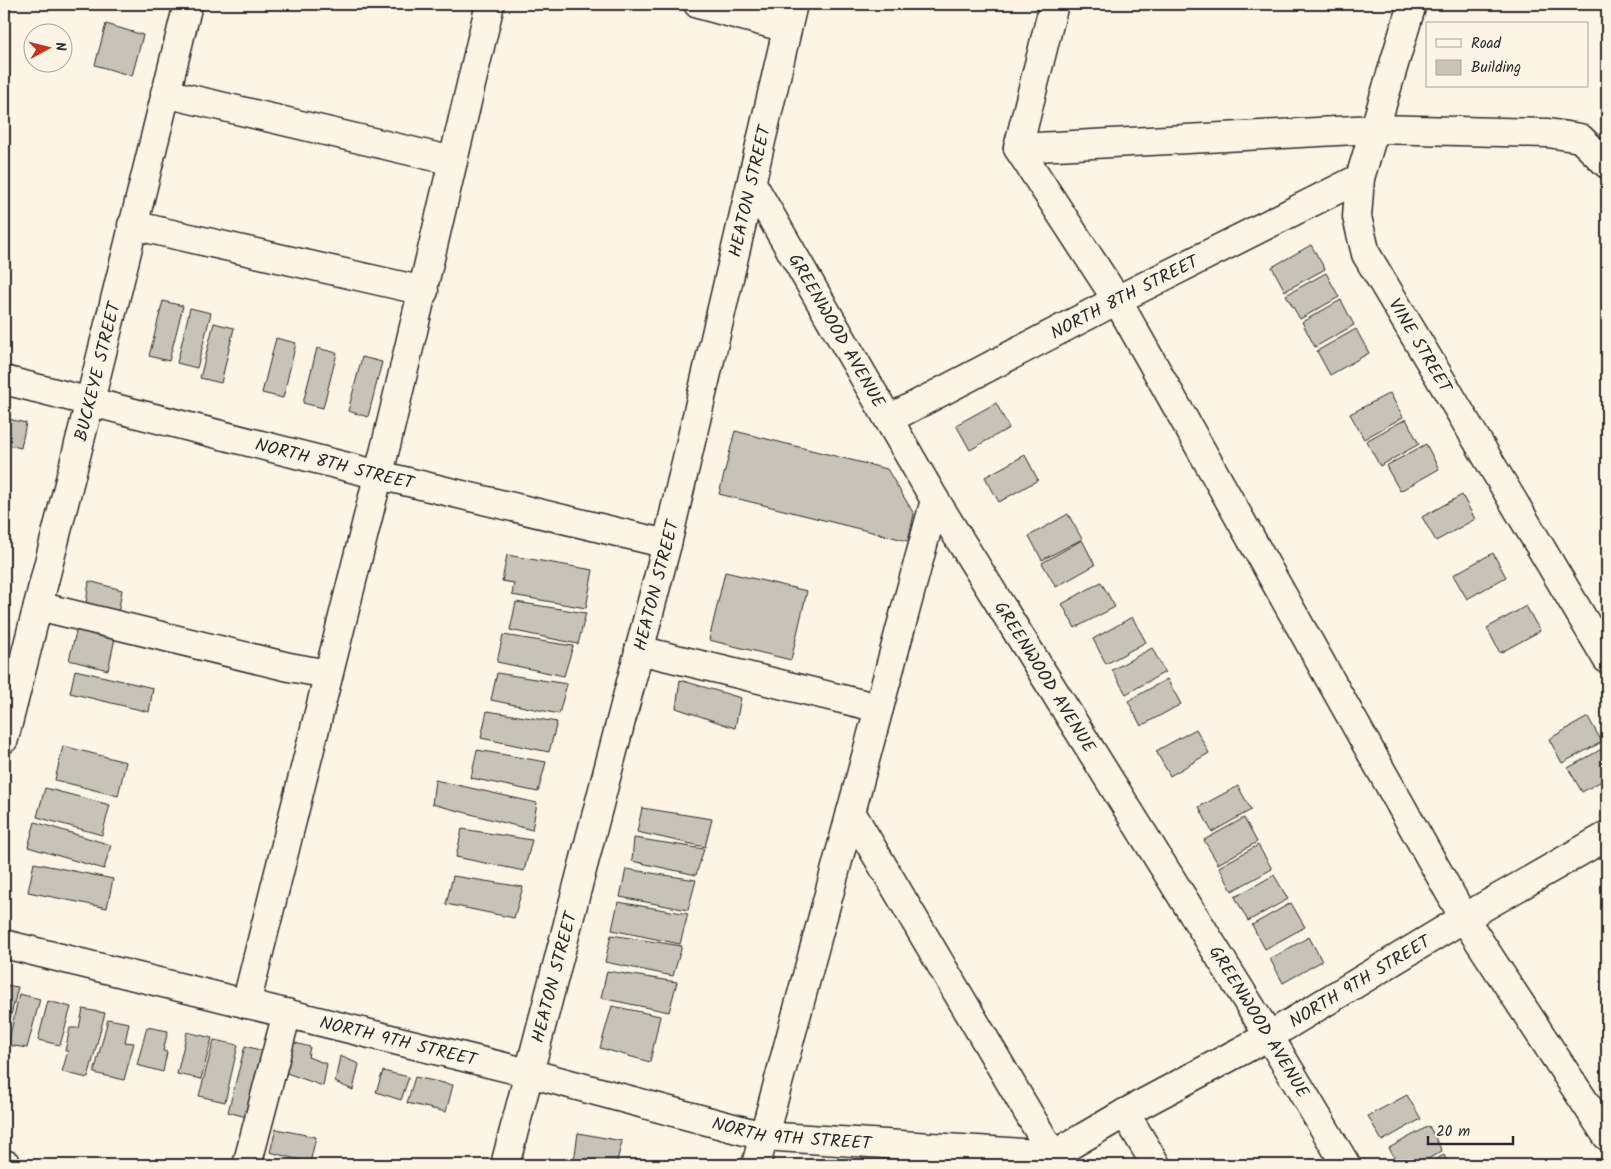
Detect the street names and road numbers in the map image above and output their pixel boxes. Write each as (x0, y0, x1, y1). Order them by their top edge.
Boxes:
street label: HEATON STREET (721, 122, 780, 260)
street label: GREENWOOD AVENUE (780, 248, 892, 414)
street label: NORTH 8TH STREET (1046, 248, 1205, 348)
street label: VINE STREET (1380, 293, 1459, 400)
street label: BUCKEYE STREET (67, 298, 130, 445)
street label: NORTH 8TH STREET (252, 431, 418, 499)
street label: HEATON STREET (627, 516, 688, 654)
street label: GREENWOOD AVENUE (985, 596, 1102, 760)
street label: HEATON STREET (524, 908, 587, 1046)
street label: NORTH 9TH STREET (1284, 928, 1438, 1037)
street label: GREENWOOD AVENUE (1200, 940, 1316, 1105)
street label: NORTH 9TH STREET (316, 1009, 481, 1076)
street label: NORTH 9TH STREET (708, 1110, 873, 1159)

